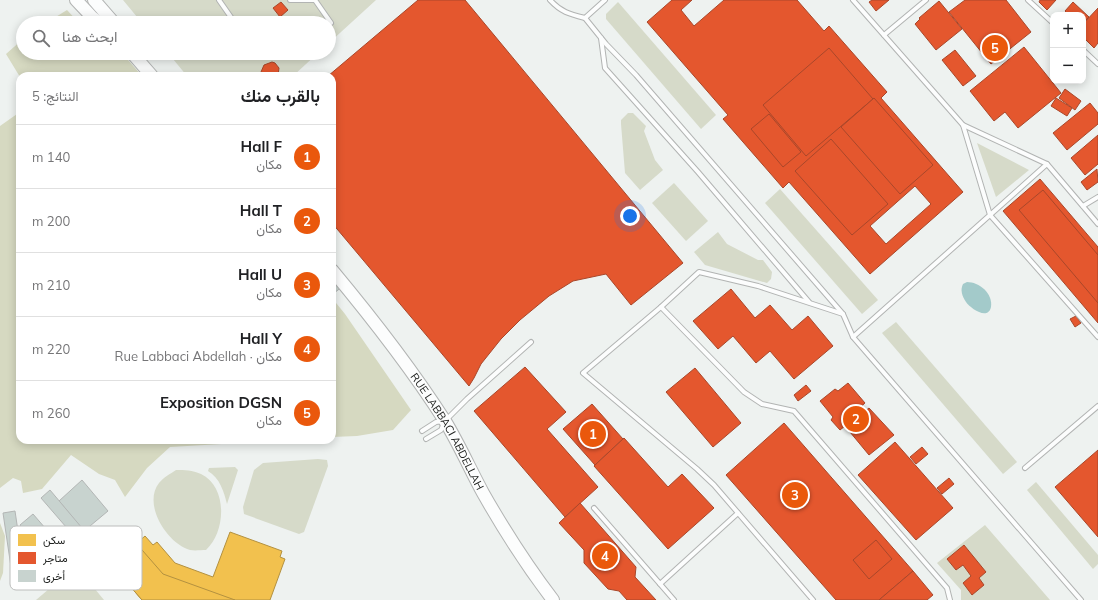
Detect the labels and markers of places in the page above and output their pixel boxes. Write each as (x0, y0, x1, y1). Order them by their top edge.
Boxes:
pin: 5 (982, 33, 1008, 63)
pin: 2 (843, 404, 869, 434)
pin: 1 (580, 419, 606, 449)
pin: 3 (782, 480, 808, 510)
pin: 4 (592, 541, 618, 571)

